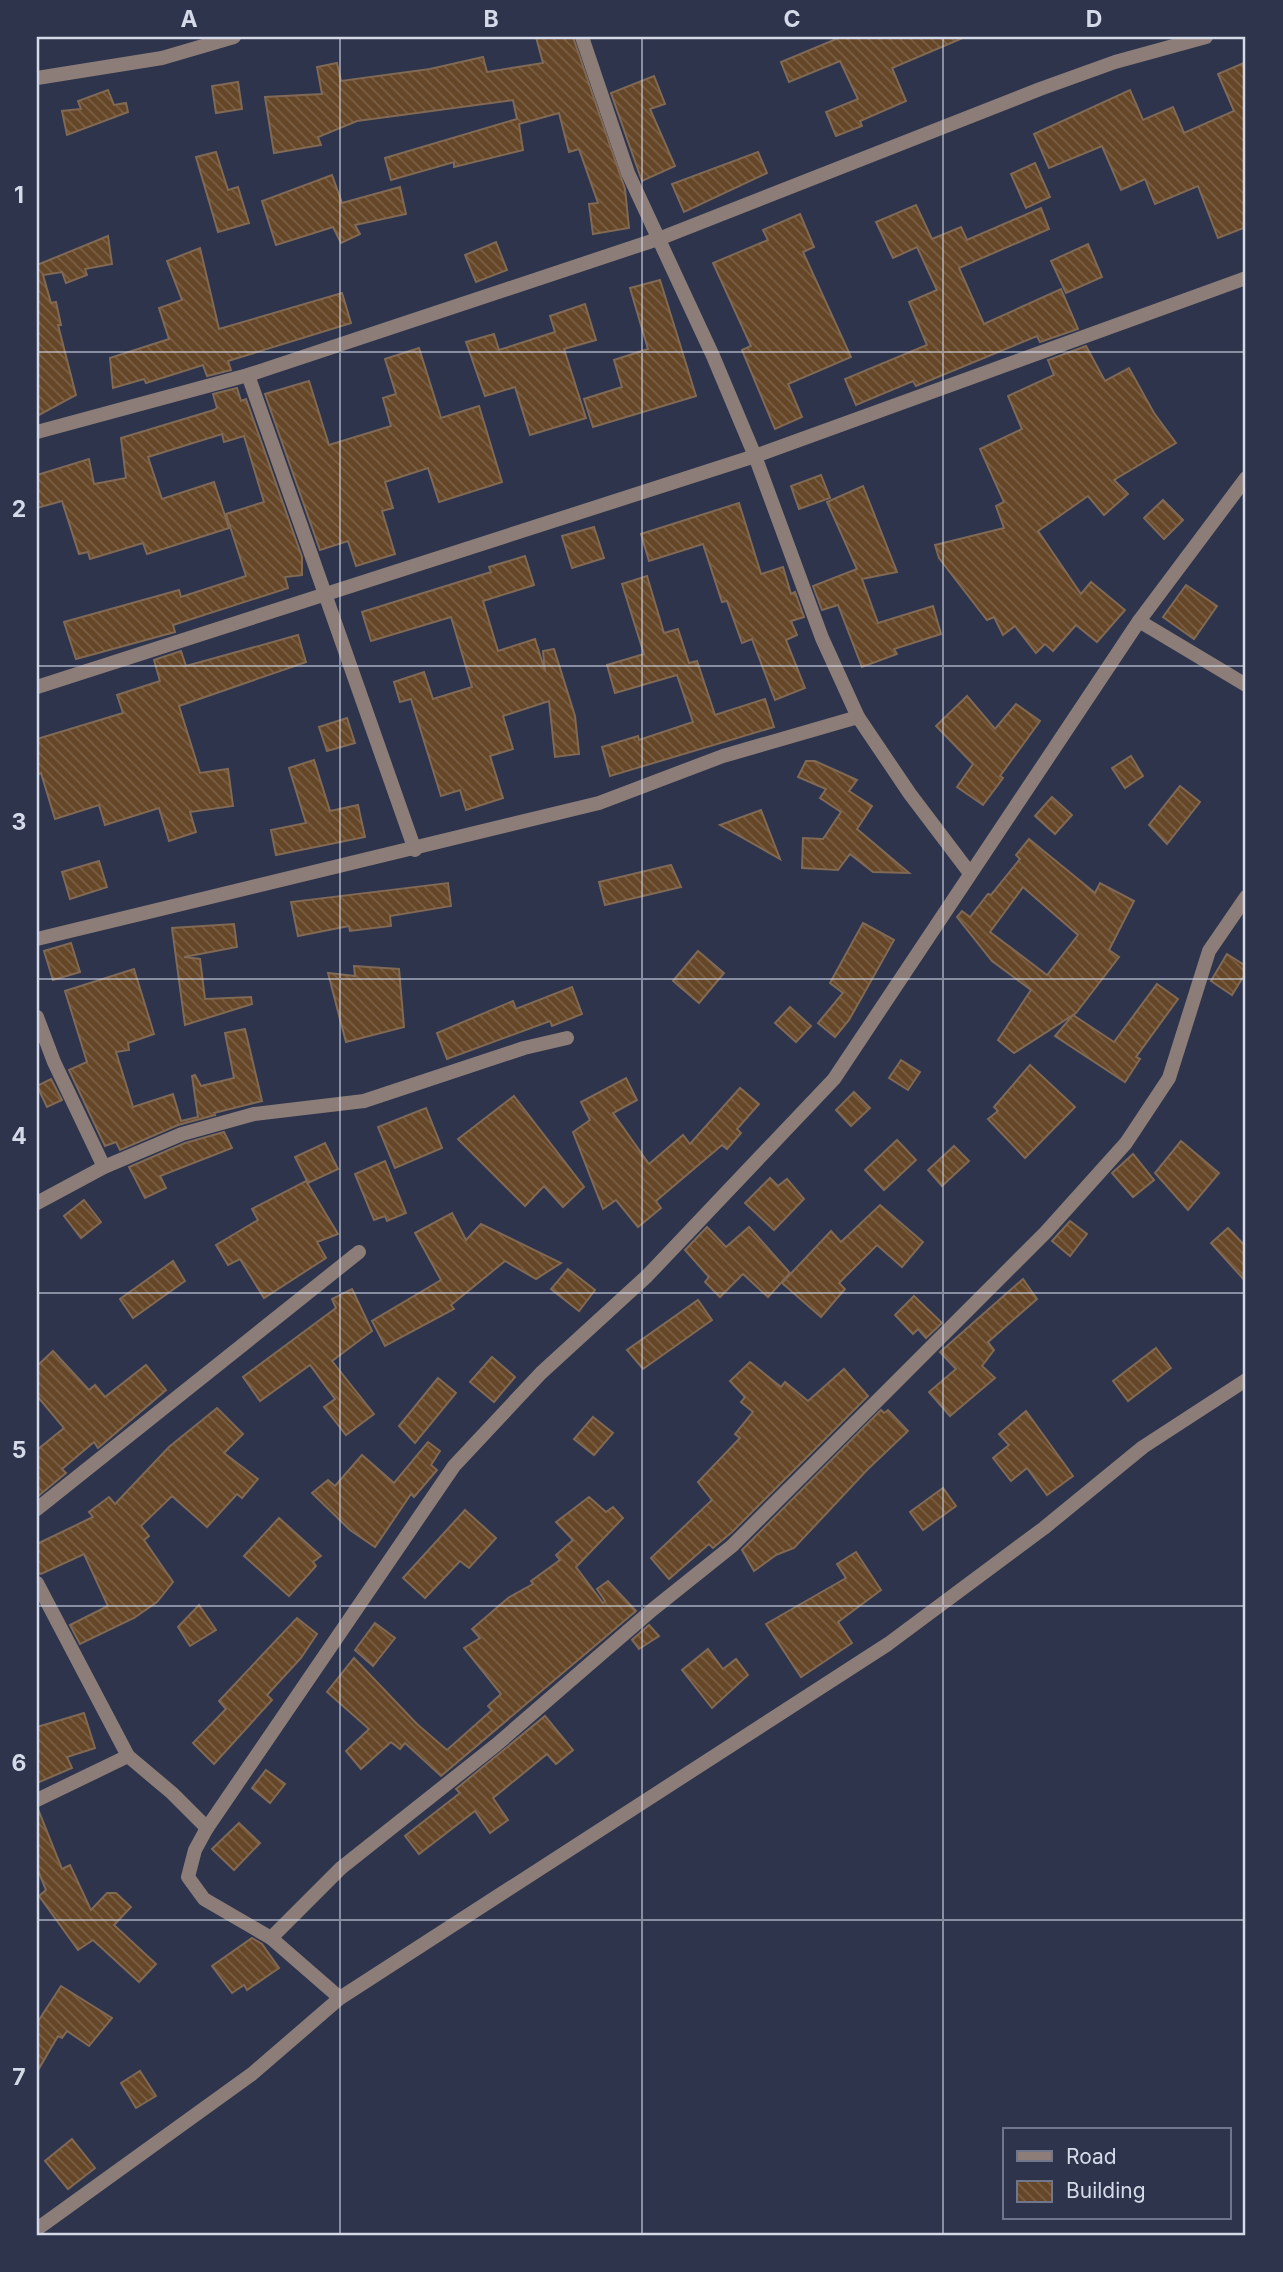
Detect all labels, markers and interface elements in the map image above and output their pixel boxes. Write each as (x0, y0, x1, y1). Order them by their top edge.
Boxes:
text: A (180, 5, 198, 33)
text: B (483, 5, 499, 33)
text: C (783, 5, 801, 33)
text: D (1086, 5, 1102, 33)
text: 1 (14, 181, 24, 209)
text: 2 (12, 495, 26, 523)
text: 3 (12, 808, 26, 836)
text: 4 (11, 1122, 27, 1150)
text: 5 (12, 1436, 26, 1464)
text: 6 (12, 1749, 26, 1777)
text: 7 (12, 2063, 26, 2091)
legend (1003, 2128, 1230, 2220)
text: Road (1066, 2144, 1117, 2169)
text: Building (1066, 2178, 1146, 2203)

